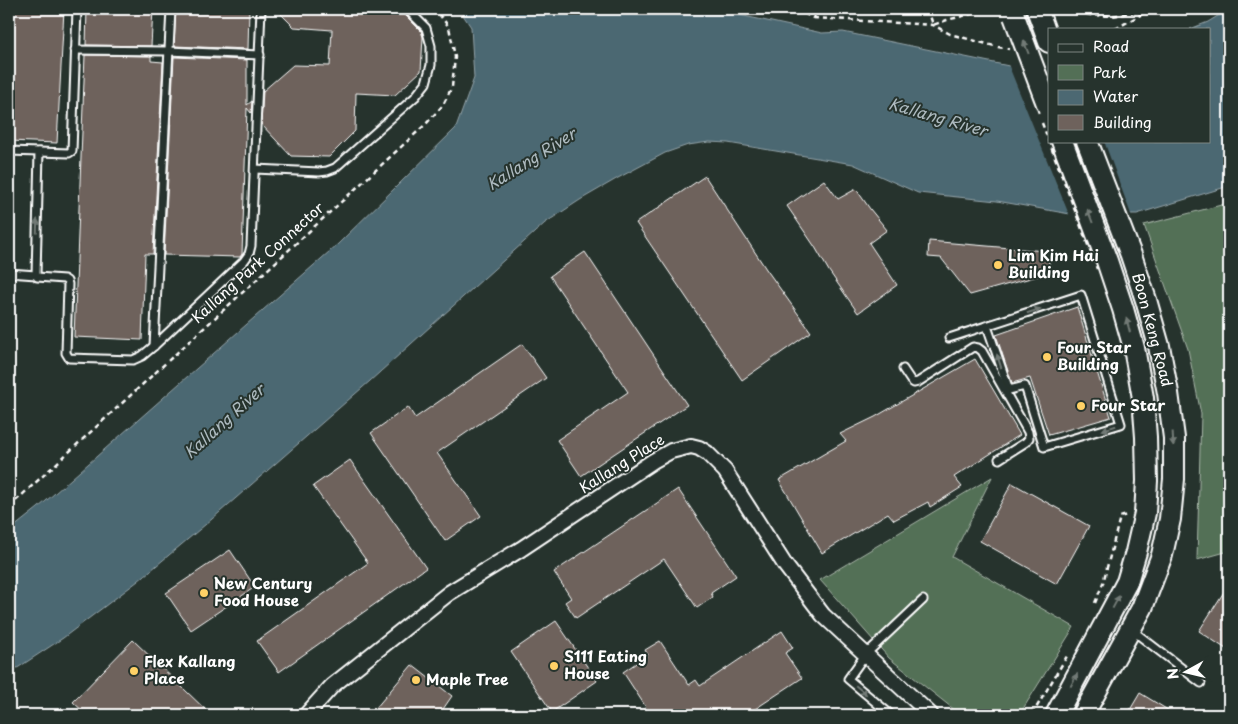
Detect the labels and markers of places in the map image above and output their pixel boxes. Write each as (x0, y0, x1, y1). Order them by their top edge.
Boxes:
place label: Lim Kim Hai Building (1008, 243, 1099, 283)
marker: Lim Kim Hai Building (992, 259, 1004, 271)
place label: Four Star Building (1057, 335, 1131, 375)
marker: Four Star Building (1041, 351, 1053, 363)
place label: Four Star (1091, 393, 1165, 416)
marker: Four Star (1075, 400, 1087, 412)
place label: New Century Food House (214, 571, 313, 611)
marker: New Century Food House (198, 587, 210, 599)
place label: S111 Eating House (564, 644, 647, 684)
place label: Flex Kallang Place (144, 649, 235, 689)
marker: S111 Eating House (548, 660, 560, 672)
marker: Flex Kallang Place (128, 665, 140, 677)
place label: Maple Tree (426, 667, 509, 690)
marker: Maple Tree (410, 674, 422, 686)

